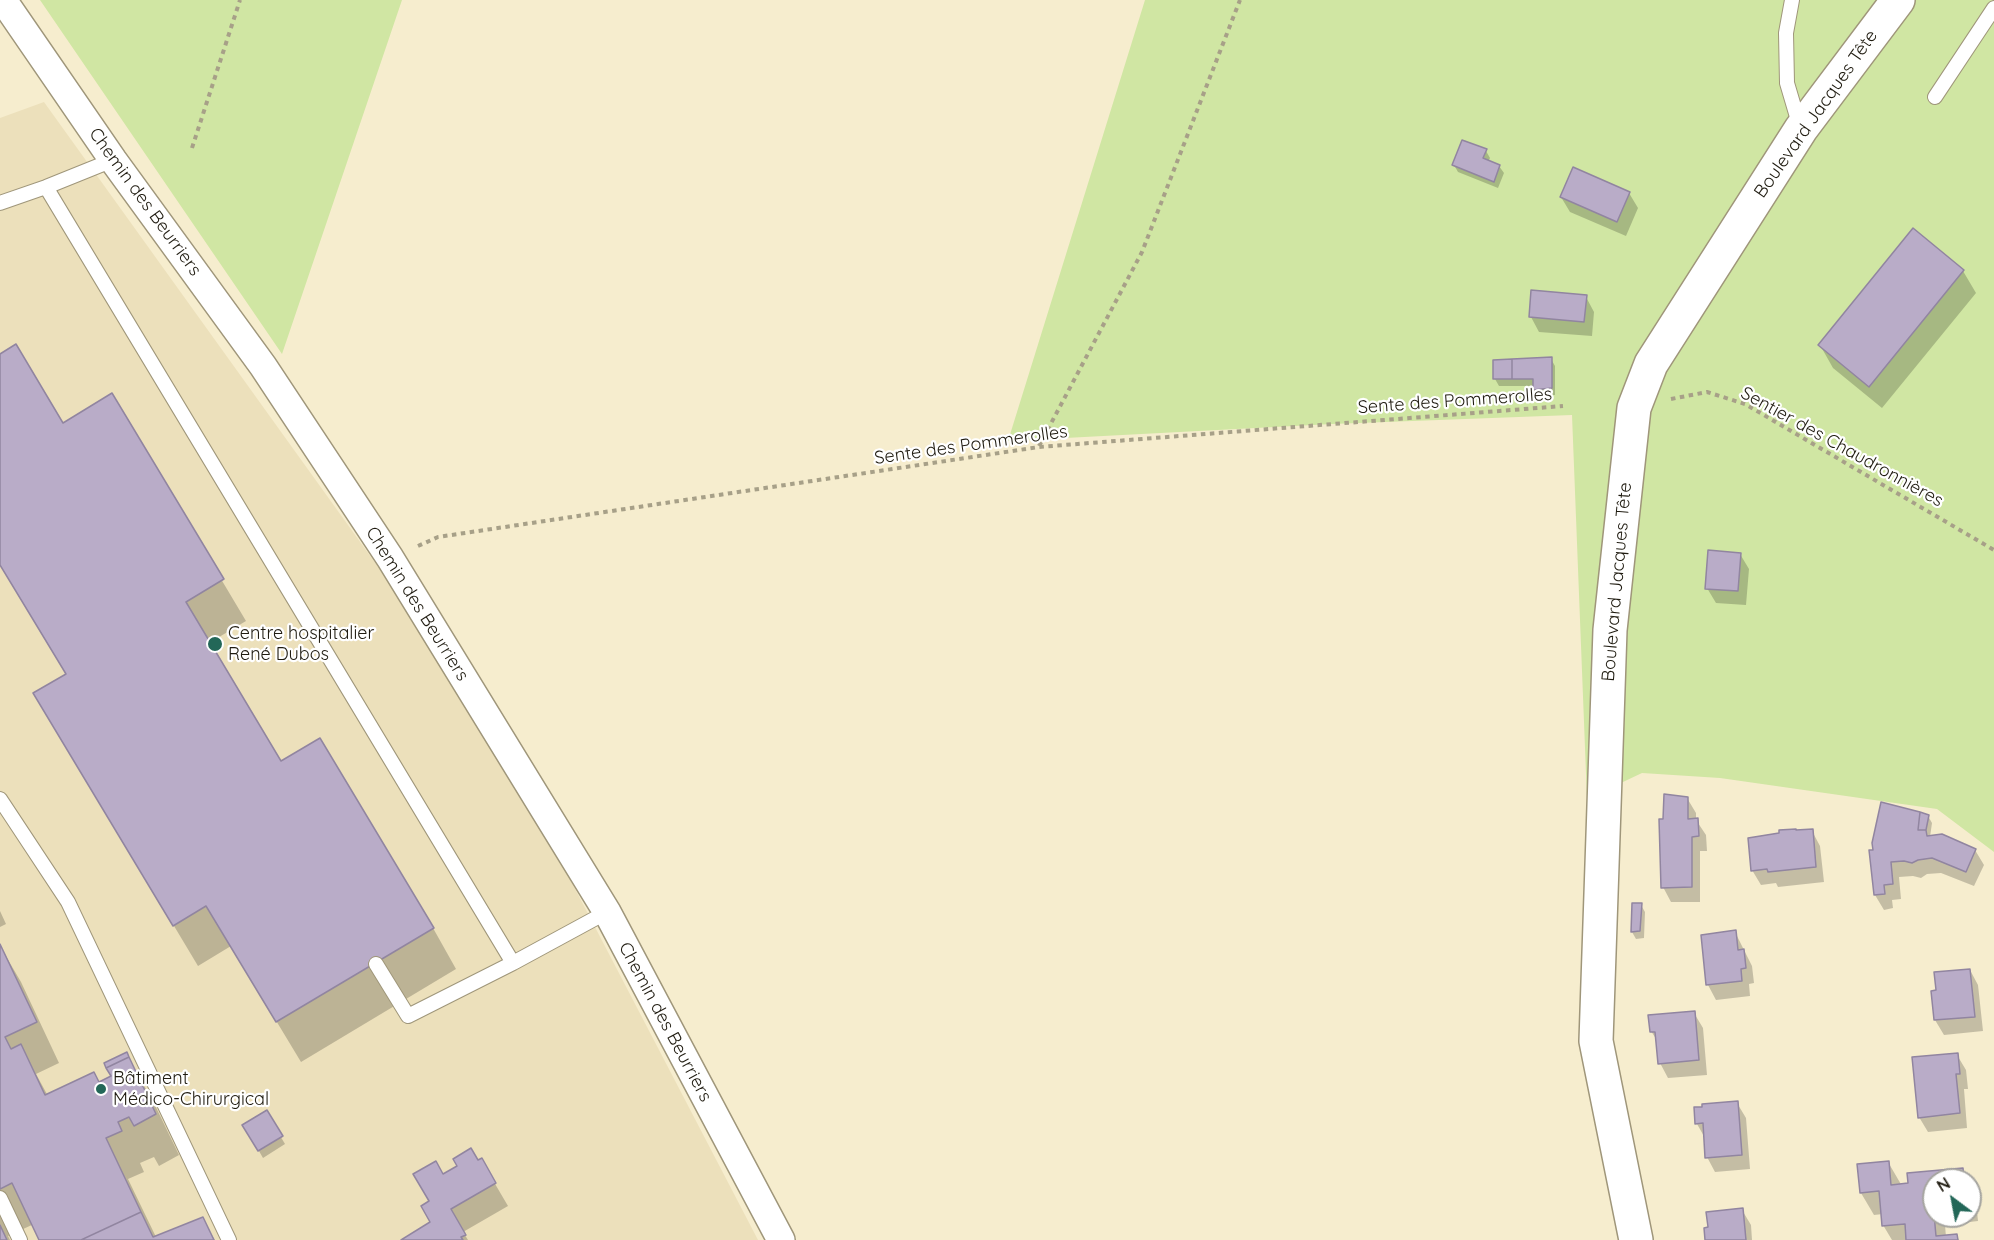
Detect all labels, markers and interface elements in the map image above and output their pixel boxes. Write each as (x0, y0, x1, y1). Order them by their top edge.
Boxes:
street label: Boulevard Jacques Tête (1750, 26, 1882, 202)
street label: Chemin des Beurriers (84, 124, 206, 280)
street label: Sentier des Chaudronnières (1737, 382, 1947, 512)
street label: Sente des Pommerolles (1357, 383, 1553, 419)
street label: Sente des Pommerolles (873, 421, 1069, 469)
street label: Boulevard Jacques Tête (1598, 482, 1636, 682)
street label: Chemin des Beurriers (361, 523, 473, 685)
place label: Centre hospitalier René Dubos (228, 623, 374, 666)
marker: Centre hospitalier René Dubos (206, 635, 224, 653)
street label: Chemin des Beurriers (614, 939, 716, 1105)
place label: Bâtiment Médico-Chirurgical (113, 1068, 269, 1110)
marker: Bâtiment Médico-Chirurgical (94, 1082, 108, 1096)
north arrow (1922, 1168, 1982, 1228)
text: N (1933, 1173, 1954, 1196)

